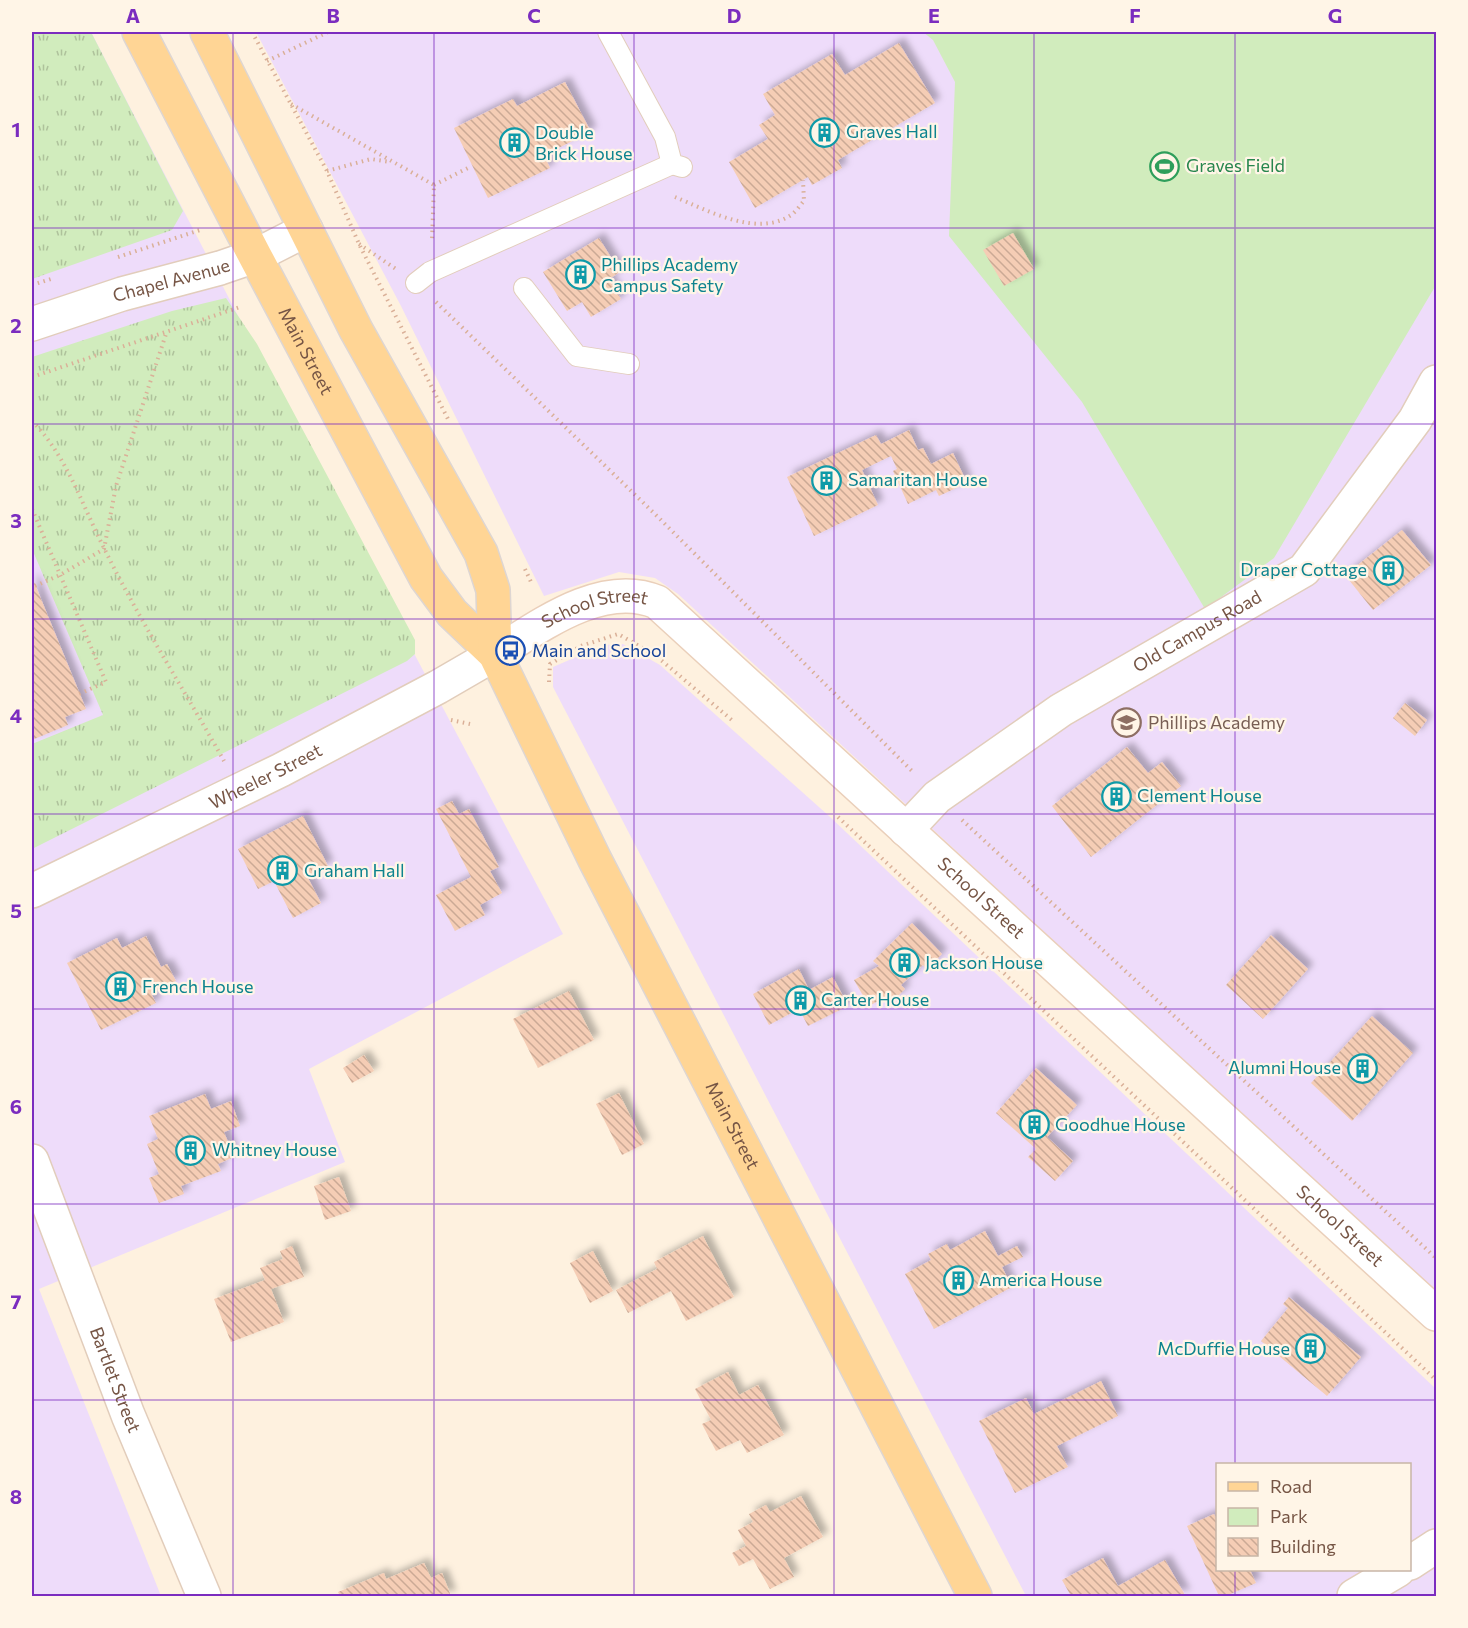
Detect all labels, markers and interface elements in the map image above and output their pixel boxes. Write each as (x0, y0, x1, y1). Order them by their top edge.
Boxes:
text: A (126, 3, 140, 27)
text: B (326, 3, 340, 27)
text: C (527, 3, 541, 27)
text: D (727, 3, 741, 27)
text: E (928, 3, 940, 27)
text: F (1129, 3, 1141, 27)
text: G (1328, 3, 1342, 27)
building icon: Graves Hall (809, 116, 841, 148)
text: 1 (11, 117, 21, 141)
place label: Graves Hall (846, 120, 938, 142)
place label: Double Brick House (535, 121, 633, 164)
building icon: Double Brick House (498, 127, 530, 159)
sports icon: Graves Field (1149, 150, 1181, 182)
place label: Graves Field (1186, 154, 1285, 176)
street label: Chapel Avenue (110, 253, 233, 306)
place label: Phillips Academy Campus Safety (601, 253, 738, 296)
building icon: Phillips Academy Campus Safety (564, 259, 596, 291)
street label: Main Street (274, 303, 339, 398)
text: 2 (10, 313, 22, 337)
building icon: Samaritan House (811, 464, 843, 496)
place label: Samaritan House (848, 468, 987, 490)
text: 3 (10, 508, 22, 532)
building icon: Draper Cottage (1372, 554, 1404, 586)
place label: Draper Cottage (1240, 558, 1367, 580)
street label: School Street (537, 584, 650, 633)
street label: Old Campus Road (1128, 585, 1265, 676)
bus stop icon: Main and School (495, 635, 527, 667)
place label: Main and School (532, 639, 666, 661)
text: 4 (10, 703, 22, 727)
school or university icon: Phillips Academy (1111, 707, 1143, 739)
place label: Phillips Academy (1148, 711, 1285, 733)
street label: Wheeler Street (205, 738, 325, 813)
building icon: Clement House (1100, 780, 1132, 812)
place label: Clement House (1137, 784, 1262, 806)
street label: School Street (934, 852, 1030, 943)
building icon: Graham Hall (267, 855, 299, 887)
place label: Graham Hall (304, 859, 405, 881)
text: 5 (10, 898, 22, 922)
building icon: Jackson House (888, 947, 920, 979)
place label: Jackson House (925, 951, 1043, 973)
building icon: French House (105, 971, 137, 1003)
place label: French House (142, 975, 253, 997)
building icon: Carter House (784, 984, 816, 1016)
place label: Carter House (821, 988, 929, 1010)
building icon: Alumni House (1346, 1052, 1378, 1084)
place label: Alumni House (1228, 1056, 1341, 1078)
street label: Main Street (701, 1078, 765, 1173)
text: 6 (10, 1094, 22, 1118)
building icon: Goodhue House (1018, 1109, 1050, 1141)
place label: Goodhue House (1055, 1113, 1185, 1135)
building icon: Whitney House (175, 1134, 207, 1166)
place label: Whitney House (212, 1138, 337, 1160)
street label: School Street (1292, 1180, 1389, 1271)
building icon: America House (942, 1264, 974, 1296)
place label: America House (979, 1268, 1102, 1290)
text: 7 (11, 1289, 22, 1313)
street label: Bartlet Street (86, 1324, 146, 1436)
building icon: McDuffie House (1295, 1333, 1327, 1365)
place label: McDuffie House (1157, 1337, 1290, 1359)
legend (1216, 1463, 1411, 1571)
text: Road (1270, 1475, 1312, 1497)
text: 8 (10, 1484, 22, 1508)
text: Park (1270, 1505, 1308, 1527)
text: Building (1270, 1535, 1336, 1557)

